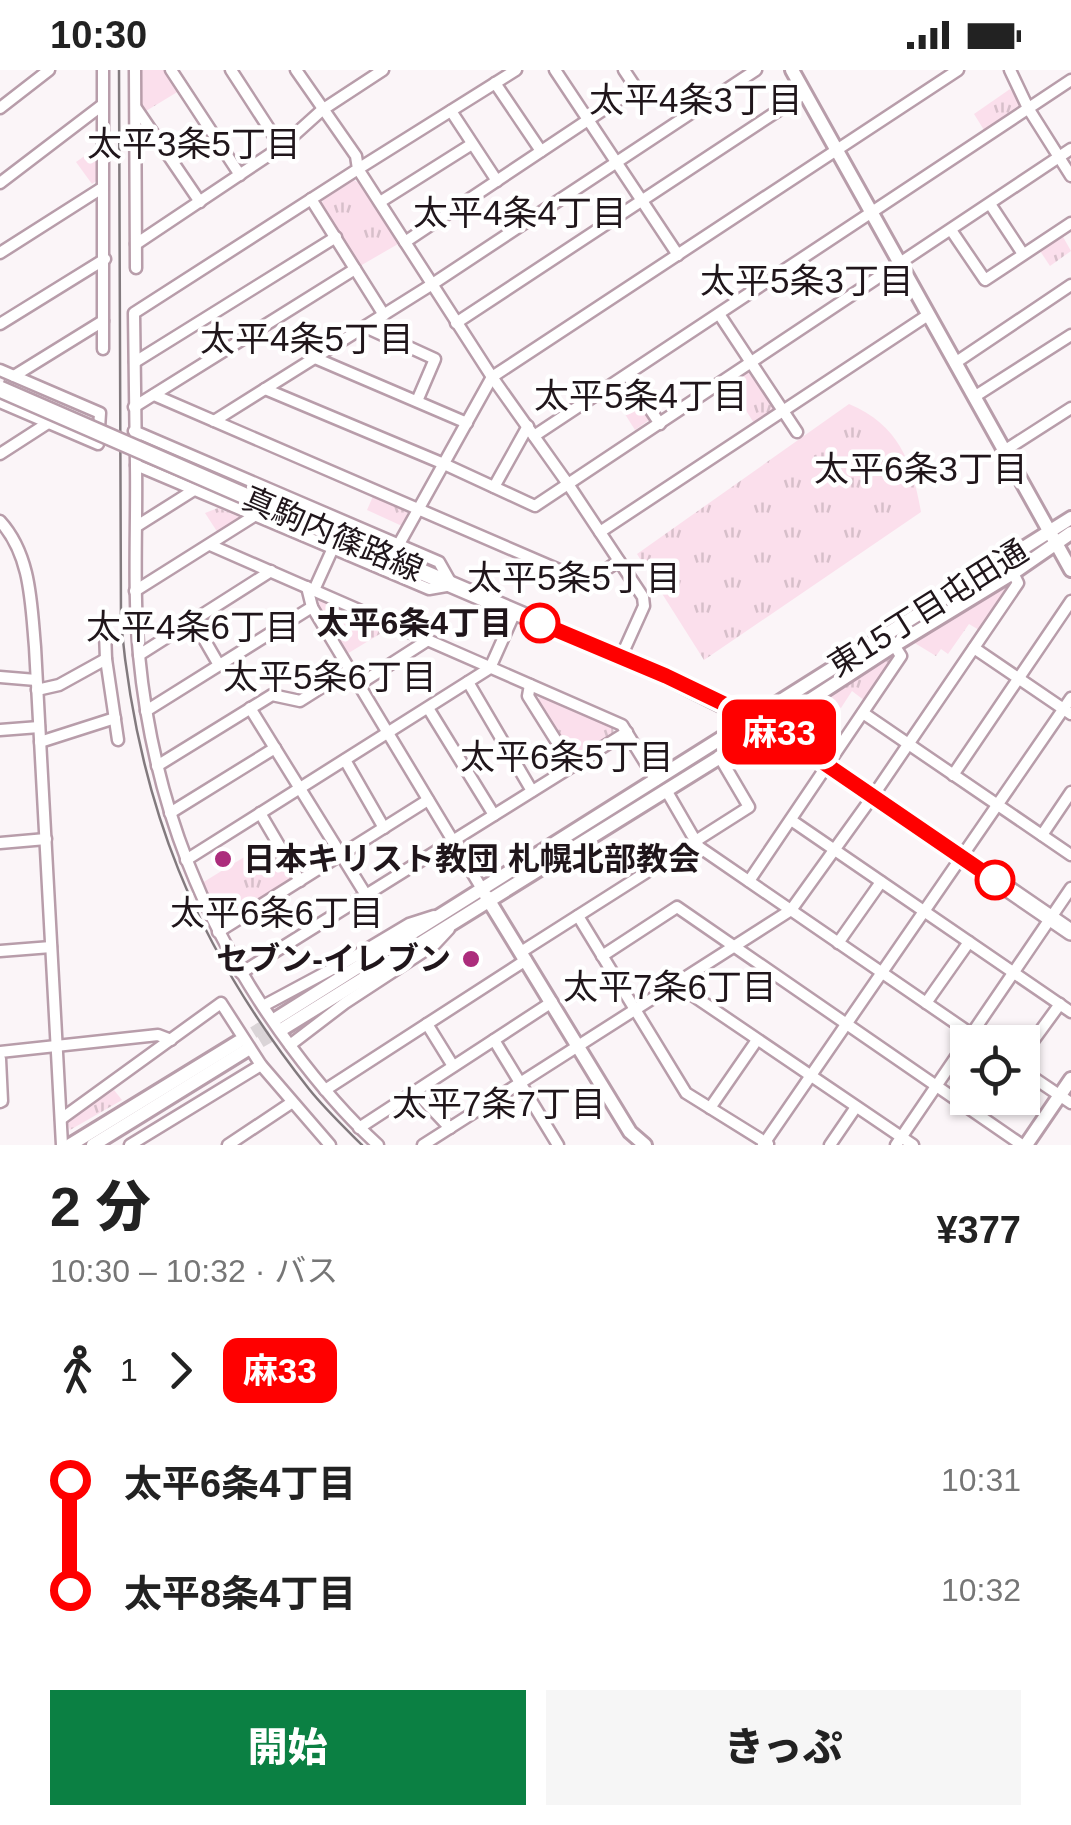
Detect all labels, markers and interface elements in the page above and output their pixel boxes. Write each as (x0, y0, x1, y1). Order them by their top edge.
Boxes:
text: 10:30 (50, 14, 147, 56)
district label: 太平4条3丁目 (589, 80, 803, 119)
district label: 太平3条5丁目 (87, 124, 301, 163)
district label: 太平4条4丁目 (413, 193, 627, 232)
district label: 太平5条3丁目 (700, 261, 914, 300)
district label: 太平4条5丁目 (200, 319, 414, 358)
district label: 太平5条4丁目 (534, 376, 748, 415)
district label: 太平6条3丁目 (814, 449, 1028, 488)
street label: 真駒内篠路線 (238, 480, 428, 588)
street label: 東15丁目屯田通 (822, 532, 1034, 684)
district label: 太平5条5丁目 (467, 558, 681, 597)
marker: 太平6条4丁目 (521, 604, 559, 642)
place label: 太平6条4丁目 (316, 605, 512, 641)
district label: 太平4条6丁目 (86, 607, 300, 646)
district label: 太平5条6丁目 (223, 657, 437, 696)
line badge: 麻33 (722, 700, 836, 764)
text: 麻33 (742, 713, 816, 752)
district label: 太平6条5丁目 (460, 737, 674, 776)
place label: 日本キリスト教団 札幌北部教会 (243, 841, 700, 877)
marker: 日本キリスト教団 札幌北部教会 (212, 848, 234, 870)
unlabelled marker (976, 861, 1014, 899)
district label: 太平6条6丁目 (170, 893, 384, 932)
place label: セブン-イレブン (216, 941, 451, 977)
marker: セブン-イレブン (460, 948, 482, 970)
district label: 太平7条6丁目 (563, 967, 777, 1006)
map controls (950, 1025, 1040, 1115)
button: locate (950, 1025, 1040, 1115)
district label: 太平7条7丁目 (392, 1084, 606, 1123)
text: 2 分 (50, 1176, 151, 1238)
text: ¥377 (936, 1209, 1021, 1251)
text: 10:30 – 10:32 · バス (50, 1253, 338, 1289)
icon: walk (50, 1343, 105, 1398)
icon: forward (153, 1343, 208, 1398)
text: 麻33 (243, 1351, 317, 1390)
text: 1 (120, 1352, 138, 1388)
text: 10:31 (941, 1462, 1021, 1498)
text: 太平6条4丁目 (124, 1463, 356, 1505)
text: 10:32 (941, 1572, 1021, 1608)
text: 太平8条4丁目 (124, 1573, 356, 1615)
button: 開始 (50, 1690, 526, 1805)
button: きっぷ (546, 1690, 1021, 1805)

